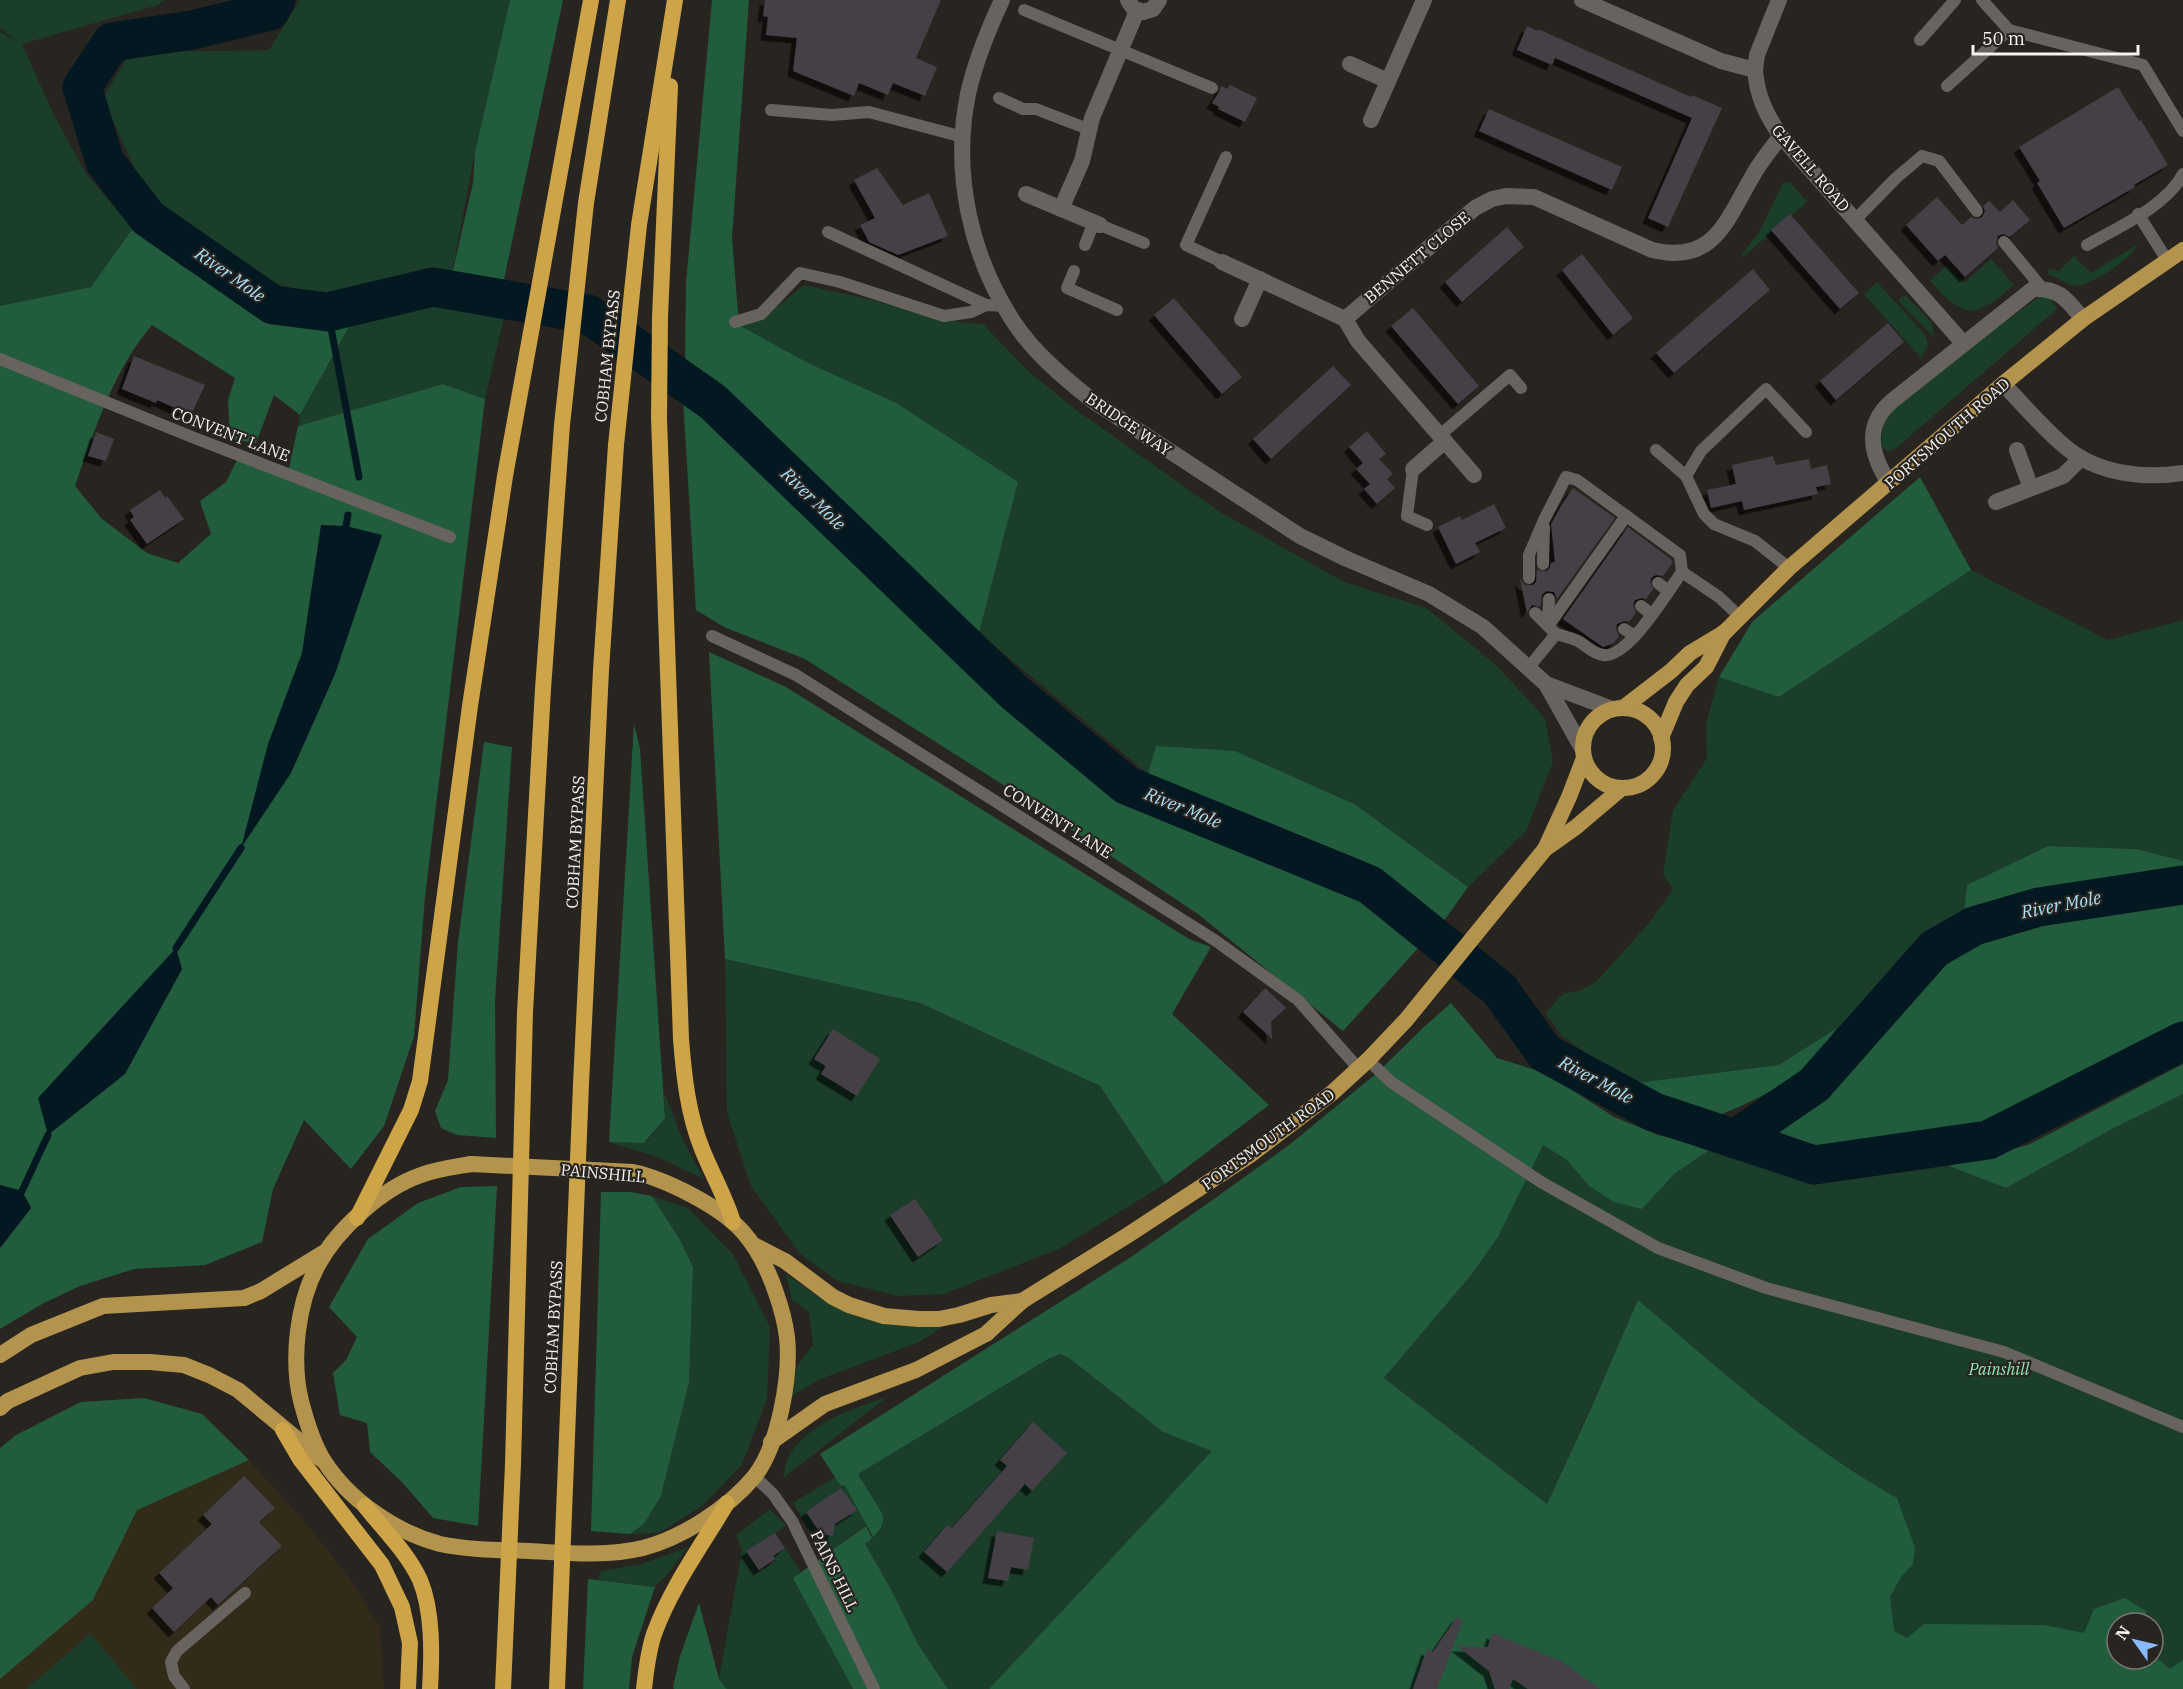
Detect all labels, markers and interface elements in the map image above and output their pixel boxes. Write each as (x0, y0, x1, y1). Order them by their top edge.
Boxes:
scale bar (1973, 18, 2138, 56)
text: 50 m (1982, 27, 2025, 50)
street label: GAVELL ROAD (1768, 120, 1854, 216)
street label: BENNETT CLOSE (1360, 207, 1474, 307)
water label: River Mole (190, 241, 270, 307)
street label: COBHAM BYPASS (590, 289, 624, 423)
street label: PORTSMOUTH ROAD (1880, 373, 2014, 493)
street label: BRIDGE WAY (1082, 388, 1176, 460)
street label: CONVENT LANE (169, 402, 293, 466)
water label: River Mole (776, 462, 850, 535)
street label: COBHAM BYPASS (562, 775, 588, 909)
street label: CONVENT LANE (1000, 779, 1116, 863)
water label: River Mole (1140, 781, 1225, 833)
water label: River Mole (2018, 886, 2103, 924)
water label: River Mole (1554, 1050, 1637, 1109)
street label: PORTSMOUTH ROAD (1198, 1084, 1338, 1194)
street label: PAINSHILL (560, 1159, 646, 1187)
street label: COBHAM BYPASS (540, 1260, 566, 1394)
park label: Painshill (1968, 1359, 2030, 1379)
street label: PAINS HILL (807, 1527, 863, 1615)
north arrow (2105, 1611, 2165, 1671)
text: N (2111, 1622, 2134, 1643)

